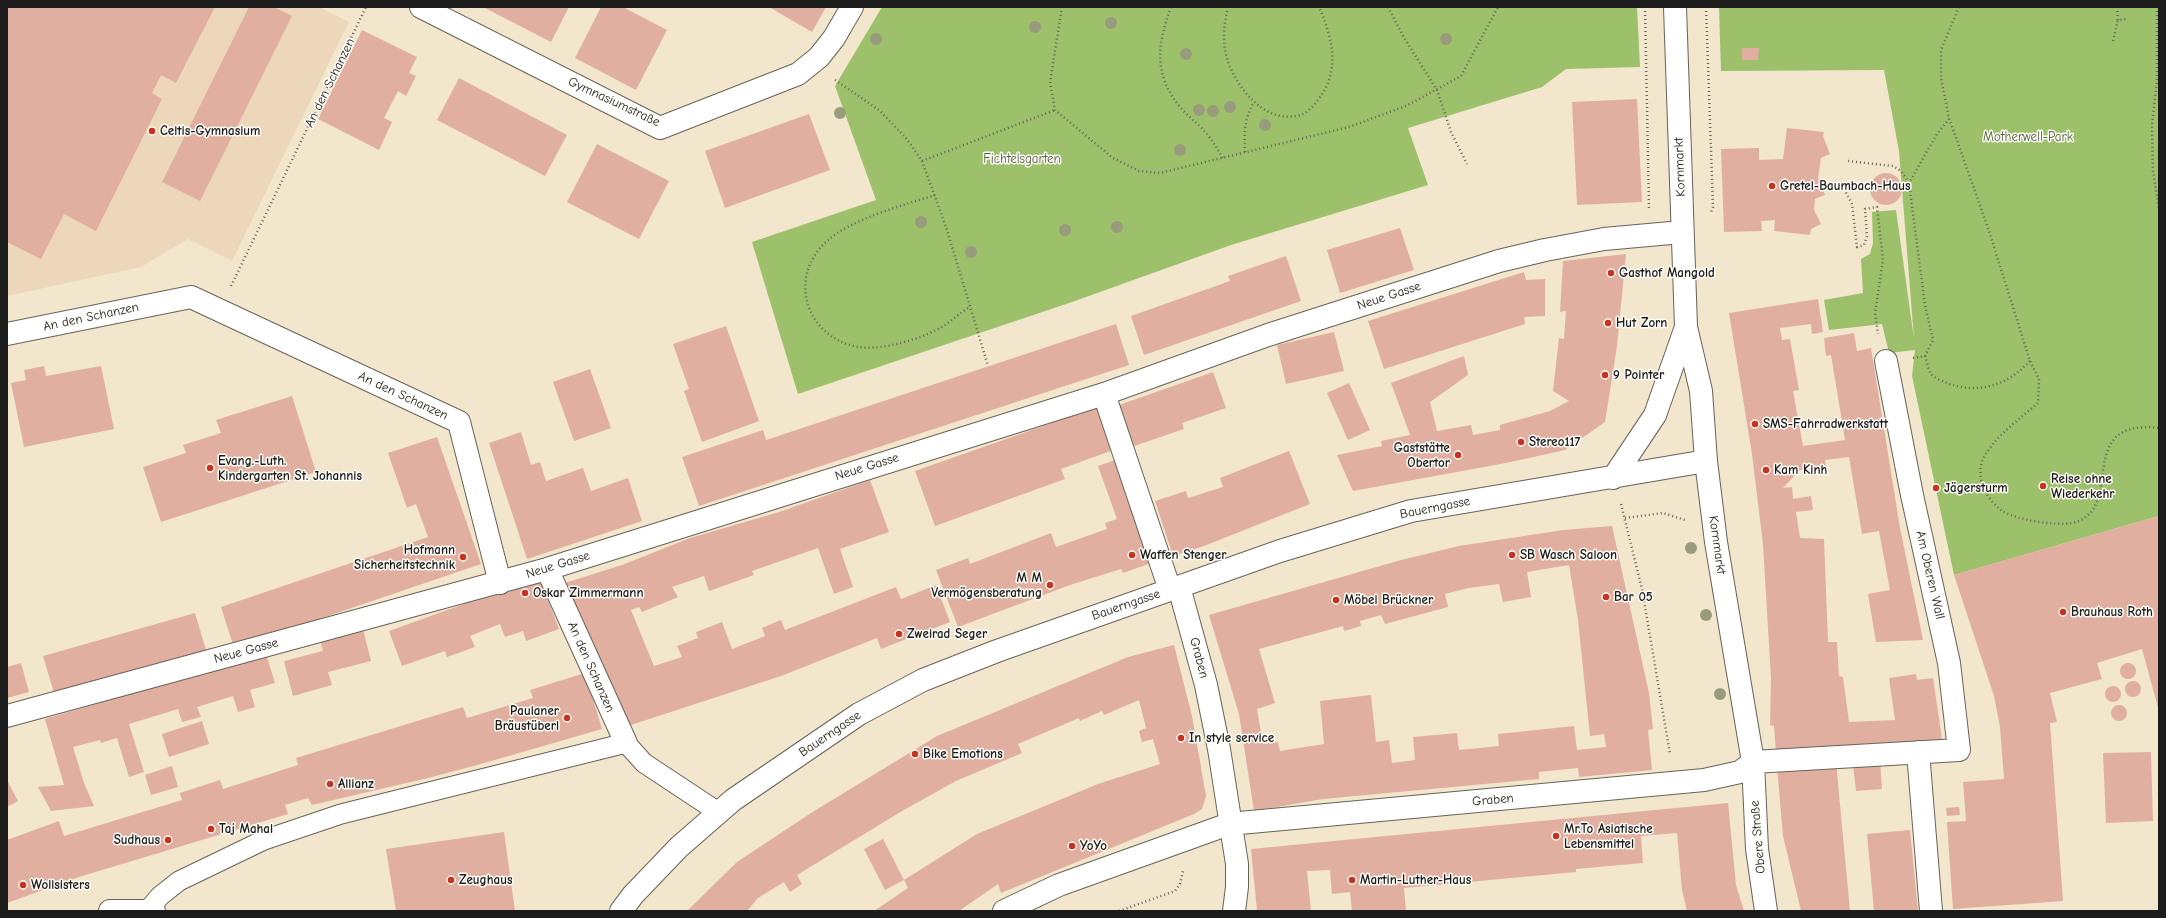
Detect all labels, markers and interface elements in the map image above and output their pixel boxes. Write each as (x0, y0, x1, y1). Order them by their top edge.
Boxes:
street label: An den Schanzen (302, 36, 358, 130)
street label: Gymnasiumstraße (566, 74, 662, 130)
place label: Celtis-Gymnasium (160, 123, 260, 139)
marker: Celtis-Gymnasium (147, 126, 157, 136)
park label: Motherwell-Park (1983, 129, 2073, 145)
street label: Kornmarkt (1671, 137, 1689, 197)
park label: Fichtelsgarten (983, 151, 1061, 167)
place label: Gretel-Baumbach-Haus (1780, 178, 1911, 194)
marker: Gretel-Baumbach-Haus (1767, 181, 1777, 191)
place label: Gasthof Mangold (1619, 265, 1715, 281)
marker: Gasthof Mangold (1606, 268, 1616, 278)
street label: Neue Gasse (1355, 278, 1423, 314)
street label: An den Schanzen (42, 299, 140, 335)
place label: Hut Zorn (1616, 315, 1667, 331)
marker: Hut Zorn (1603, 318, 1613, 328)
place label: 9 Pointer (1613, 367, 1664, 383)
street label: An den Schanzen (356, 368, 450, 424)
marker: 9 Pointer (1600, 370, 1610, 380)
place label: SMS-Fahrradwerkstatt (1763, 416, 1888, 432)
marker: SMS-Fahrradwerkstatt (1750, 419, 1760, 429)
place label: Stereo117 (1529, 434, 1580, 450)
marker: Stereo117 (1516, 437, 1526, 447)
place label: Gaststätte Obertor (1394, 440, 1450, 471)
street label: Neue Gasse (833, 450, 901, 484)
marker: Gaststätte Obertor (1453, 450, 1463, 460)
place label: Evang.-Luth. Kindergarten St. Johannis (218, 453, 362, 484)
place label: Kam Kinh (1774, 462, 1827, 478)
marker: Evang.-Luth. Kindergarten St. Johannis (205, 463, 215, 473)
marker: Kam Kinh (1761, 465, 1771, 475)
place label: Reise ohne Wiederkehr (2051, 471, 2115, 502)
place label: Jägersturm (1944, 480, 2008, 496)
marker: Reise ohne Wiederkehr (2038, 481, 2048, 491)
marker: Jägersturm (1931, 483, 1941, 493)
street label: Bauerngasse (1399, 494, 1471, 522)
street label: Kornmarkt (1705, 515, 1729, 575)
street label: Am Oberen Wall (1912, 529, 1948, 621)
place label: Hofmann Sicherheitstechnik (354, 542, 455, 573)
place label: Waffen Stenger (1140, 547, 1226, 563)
place label: SB Wasch Saloon (1520, 547, 1617, 563)
street label: Neue Gasse (524, 548, 592, 582)
marker: Waffen Stenger (1127, 550, 1137, 560)
marker: SB Wasch Saloon (1507, 550, 1517, 560)
marker: Hofmann Sicherheitstechnik (458, 552, 468, 562)
place label: M M Vermögensberatung (931, 570, 1042, 601)
marker: M M Vermögensberatung (1045, 580, 1055, 590)
place label: Oskar Zimmermann (533, 585, 643, 601)
street label: Bauerngasse (1090, 586, 1162, 624)
marker: Oskar Zimmermann (520, 588, 530, 598)
place label: Bar 05 (1614, 589, 1653, 605)
place label: Möbel Brückner (1344, 592, 1433, 608)
marker: Bar 05 (1601, 592, 1611, 602)
marker: Möbel Brückner (1331, 595, 1341, 605)
place label: Brauhaus Roth (2071, 604, 2153, 620)
marker: Brauhaus Roth (2058, 607, 2068, 617)
street label: An den Schanzen (564, 619, 618, 715)
place label: Zweirad Seger (907, 626, 987, 642)
marker: Zweirad Seger (894, 629, 904, 639)
street label: Neue Gasse (212, 635, 280, 667)
street label: Graben (1186, 636, 1212, 680)
place label: Paulaner Bräustüberl (495, 703, 559, 734)
street label: Bauerngasse (796, 708, 864, 760)
marker: Paulaner Bräustüberl (562, 713, 572, 723)
place label: In style service (1189, 730, 1274, 746)
marker: In style service (1176, 733, 1186, 743)
place label: Bike Emotions (923, 746, 1003, 762)
marker: Bike Emotions (910, 749, 920, 759)
place label: Allianz (338, 776, 374, 792)
marker: Allianz (325, 779, 335, 789)
street label: Graben (1472, 790, 1514, 810)
street label: Obere Straße (1747, 800, 1769, 874)
place label: Taj Mahal (219, 821, 273, 837)
place label: Mr.To Asiatische Lebensmittel (1564, 821, 1653, 852)
marker: Taj Mahal (206, 824, 216, 834)
marker: Mr.To Asiatische Lebensmittel (1551, 831, 1561, 841)
place label: Sudhaus (114, 832, 160, 848)
marker: Sudhaus (163, 835, 173, 845)
place label: YoYo (1080, 838, 1107, 854)
marker: YoYo (1067, 841, 1077, 851)
place label: Zeughaus (459, 872, 512, 888)
place label: Martin-Luther-Haus (1360, 872, 1471, 888)
marker: Zeughaus (446, 875, 456, 885)
marker: Martin-Luther-Haus (1347, 875, 1357, 885)
place label: Wollsisters (31, 877, 90, 893)
marker: Wollsisters (18, 880, 28, 890)

